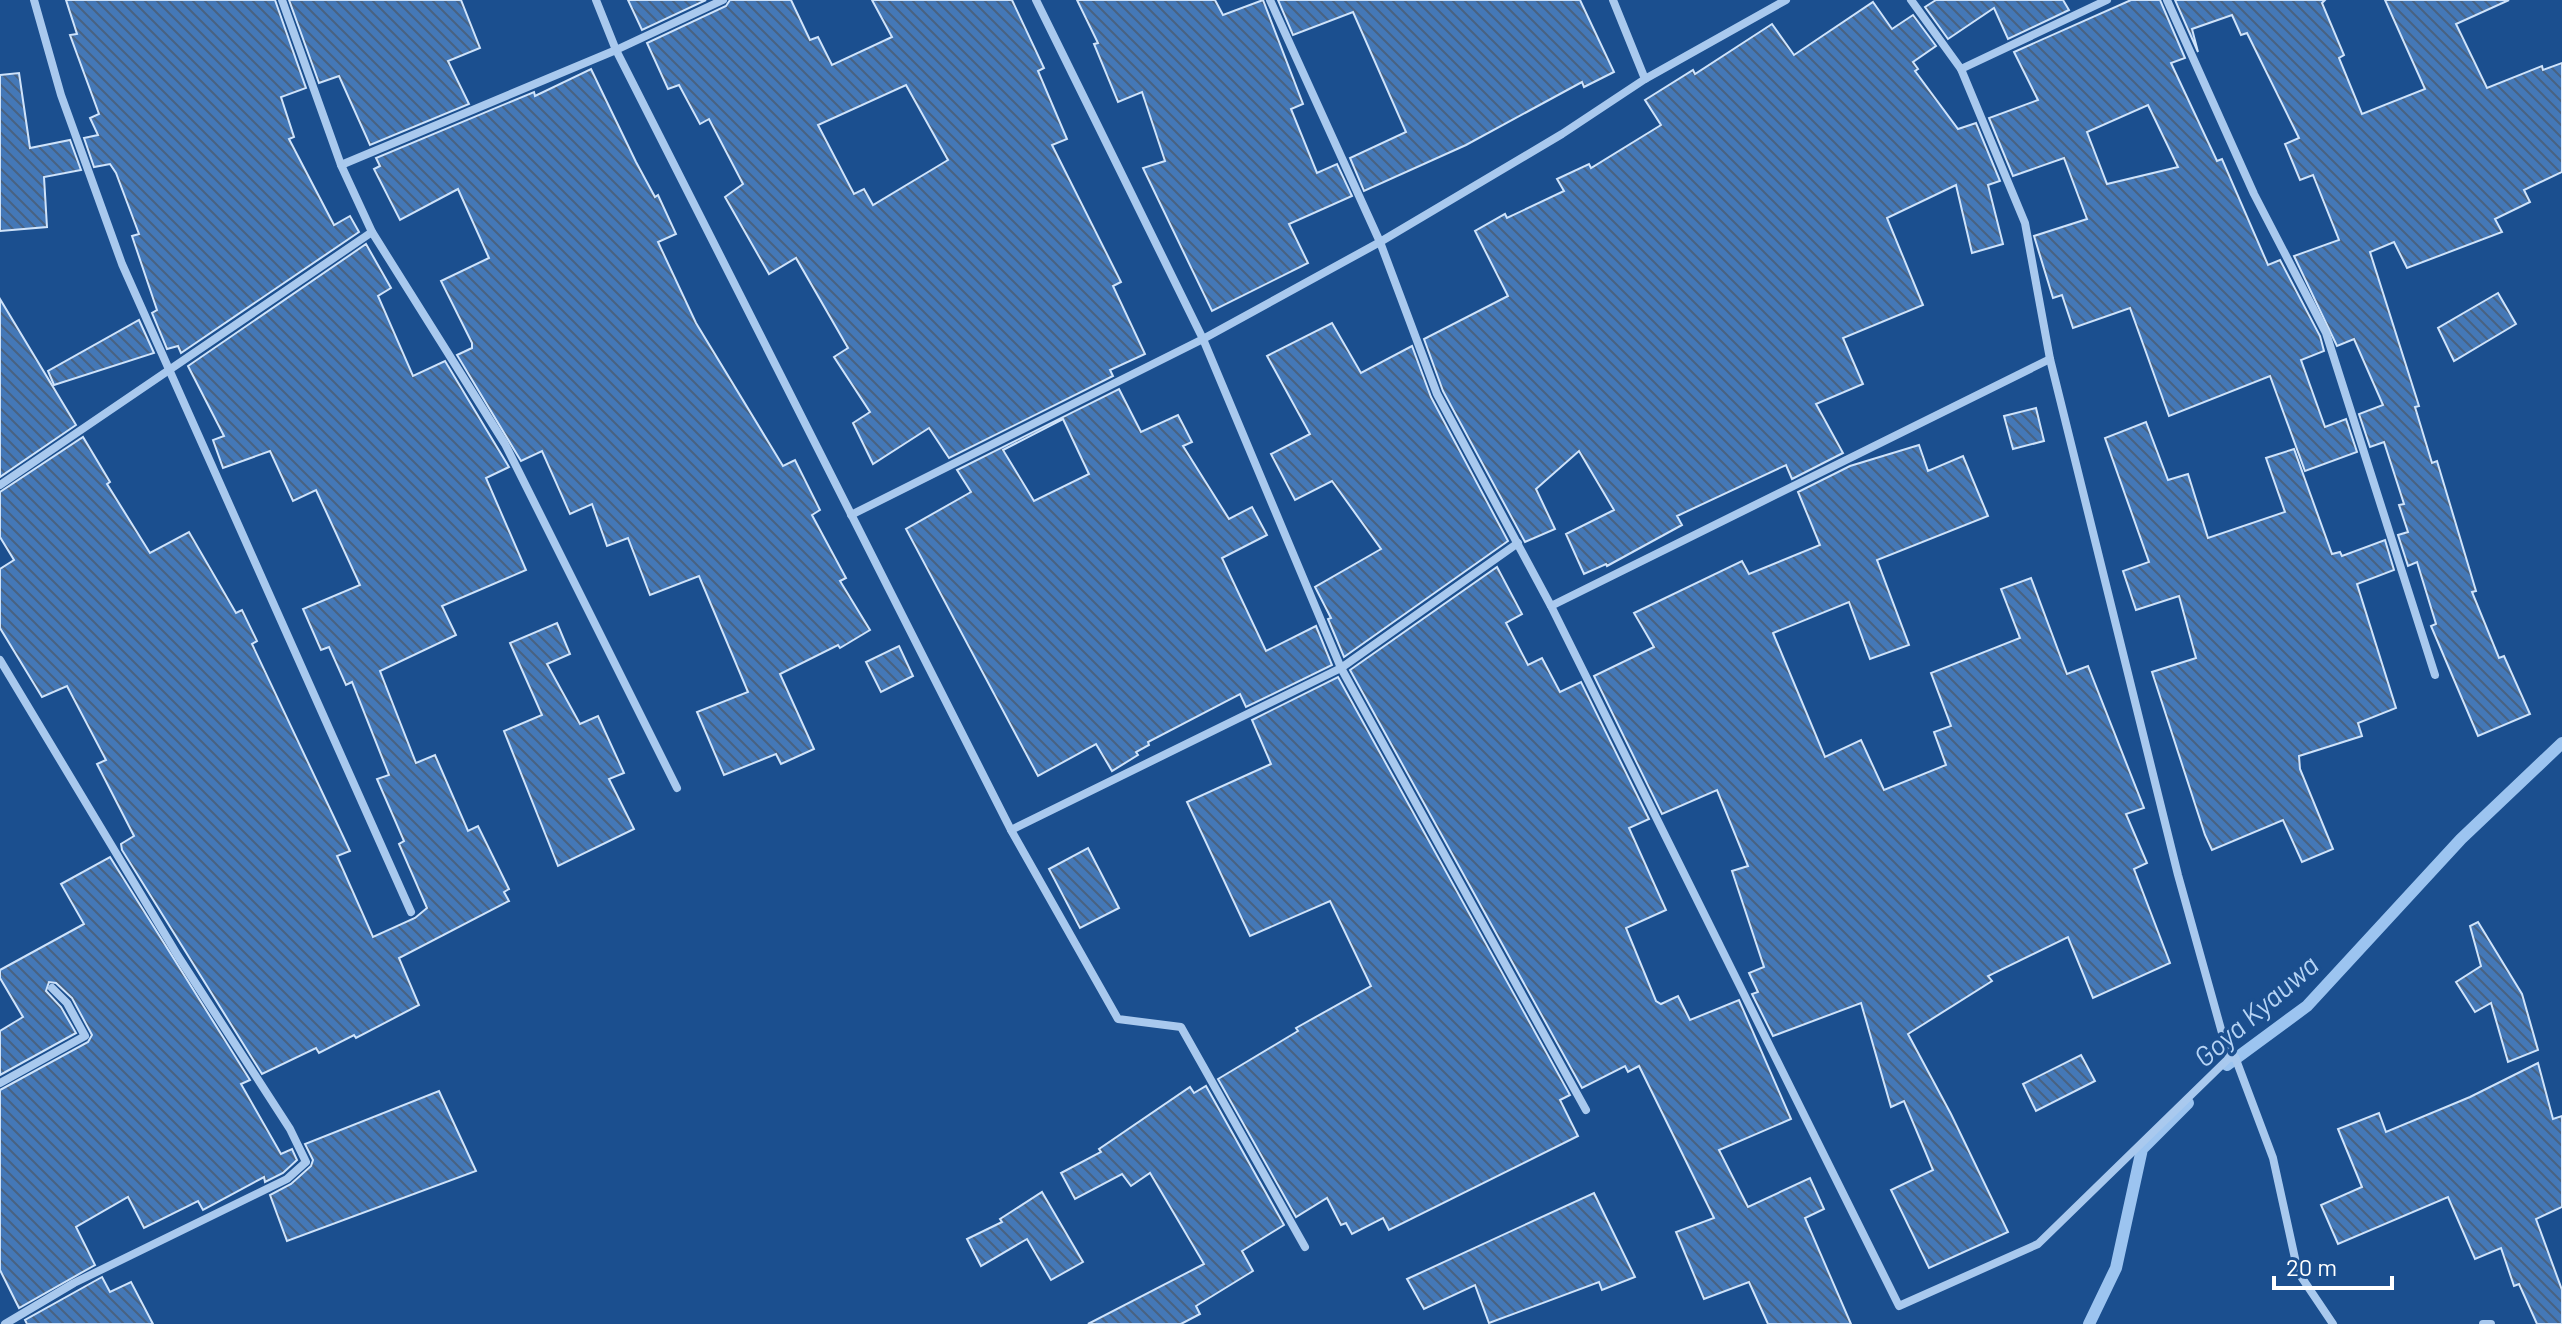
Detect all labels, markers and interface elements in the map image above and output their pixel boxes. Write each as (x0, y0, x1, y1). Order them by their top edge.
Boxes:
water label: Goya Kyauwa (2186, 947, 2325, 1074)
scale bar (2274, 1240, 2392, 1290)
text: 20 m (2286, 1252, 2337, 1281)

